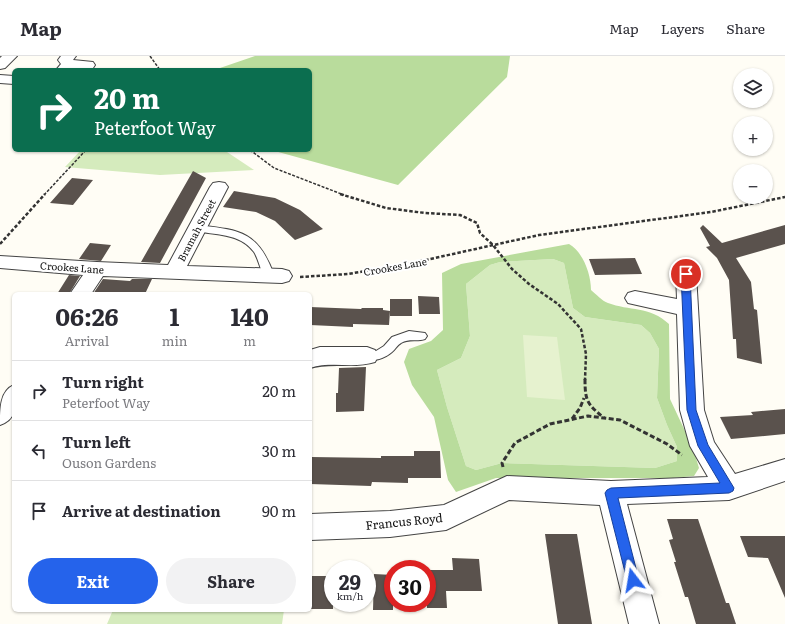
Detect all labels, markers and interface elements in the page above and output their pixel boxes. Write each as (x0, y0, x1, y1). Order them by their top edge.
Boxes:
text: Map (20, 14, 62, 42)
text: Map (609, 18, 639, 38)
text: Layers (661, 18, 704, 38)
text: Share (726, 18, 765, 38)
map controls (733, 68, 773, 204)
button: layers (733, 68, 773, 108)
text: 20 m (94, 76, 160, 118)
icon: right (28, 84, 80, 136)
text: Peterfoot Way (94, 114, 216, 141)
button: + (733, 116, 773, 156)
button: − (733, 164, 773, 204)
street label: Bramah Street (173, 196, 219, 264)
street label: Crookes Lane (362, 253, 428, 279)
street label: Crookes Lane (39, 257, 105, 277)
pin (669, 257, 703, 291)
icon: arrive (675, 263, 697, 285)
text: 06:26 (55, 298, 119, 333)
text: 1 (170, 298, 180, 333)
text: 140 (231, 298, 269, 333)
text: Arrival (65, 331, 109, 350)
text: min (162, 331, 187, 350)
text: m (243, 331, 256, 350)
text: Turn right (62, 370, 144, 393)
text: 20 m (262, 379, 296, 402)
icon: right (28, 380, 50, 402)
text: Peterfoot Way (62, 393, 150, 412)
text: Turn left (62, 430, 131, 453)
text: 30 m (262, 439, 296, 462)
icon: left (28, 440, 50, 462)
text: Ouson Gardens (62, 453, 156, 472)
text: Arrive at destination (62, 499, 221, 522)
text: 90 m (262, 499, 296, 522)
icon: arrive (28, 500, 50, 522)
street label: Francus Royd (364, 508, 444, 534)
button: Exit (28, 558, 158, 604)
button: Share (166, 558, 296, 604)
position arrow (612, 559, 654, 601)
speed limit sign: 30 (384, 560, 436, 612)
text: 29 (339, 566, 361, 596)
text: km/h (337, 588, 363, 603)

